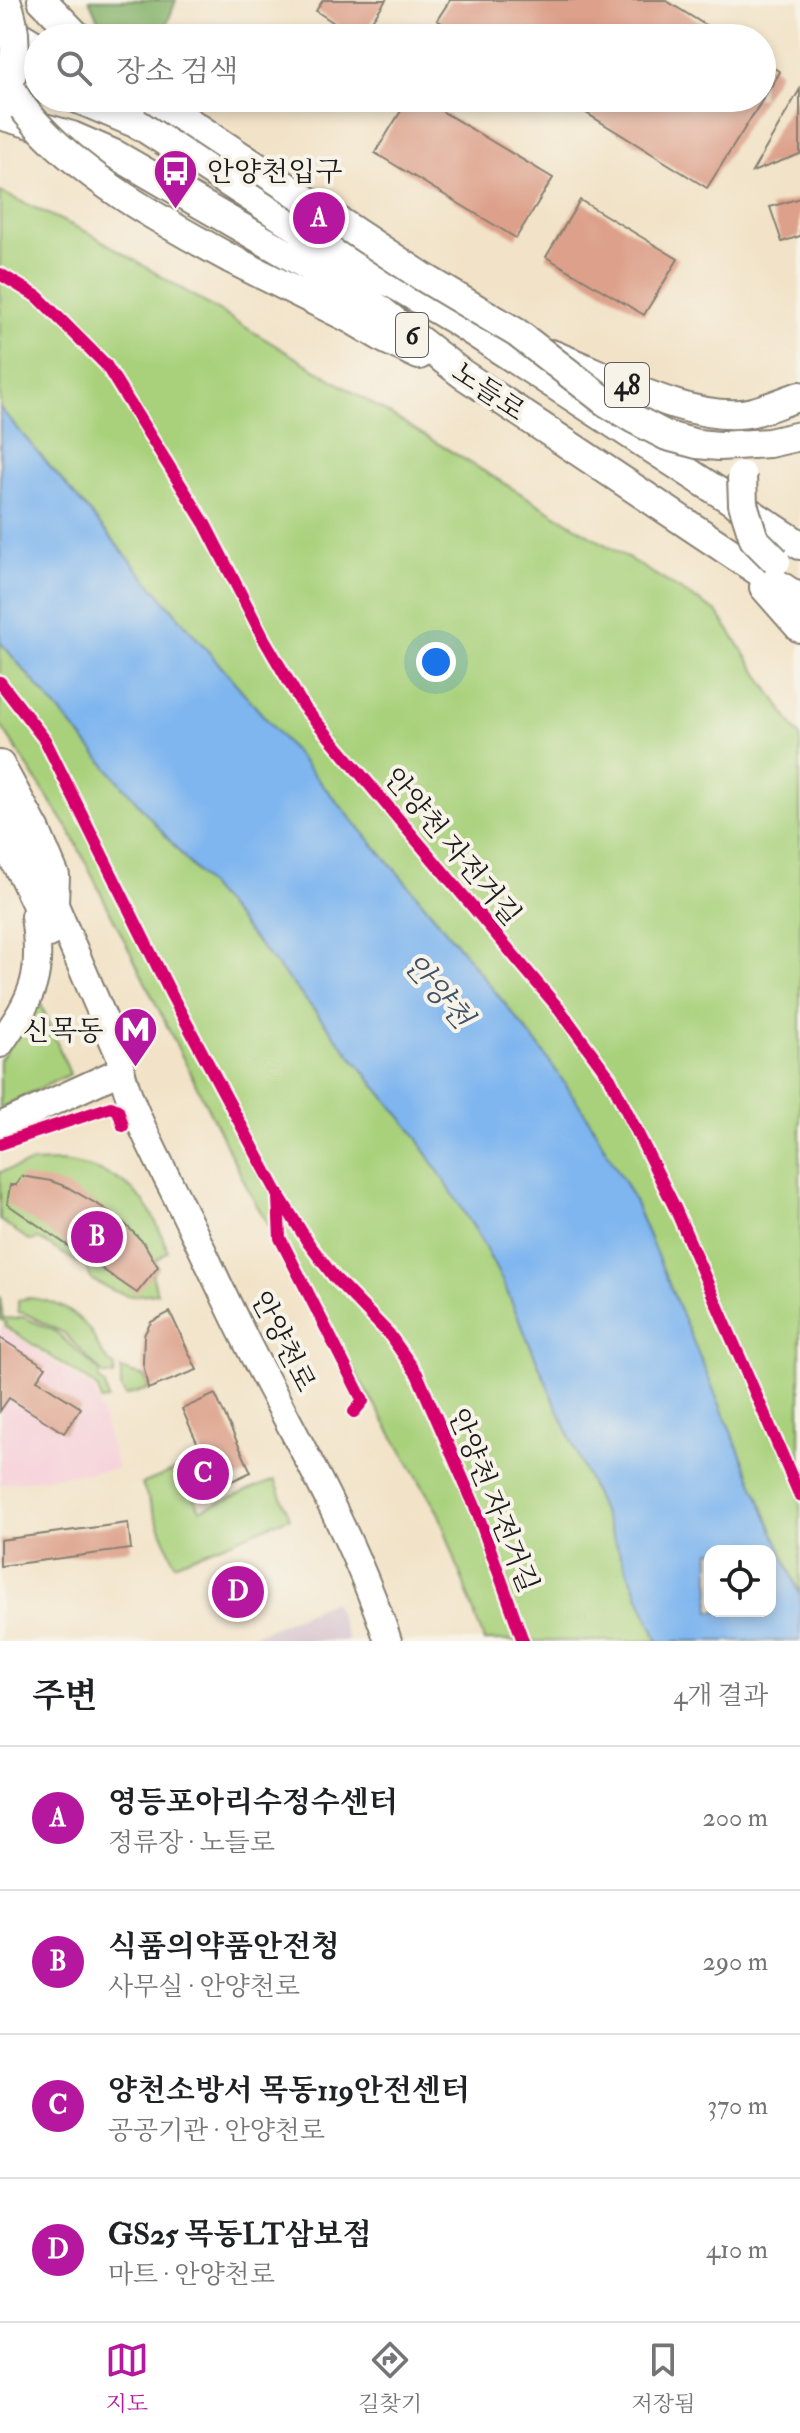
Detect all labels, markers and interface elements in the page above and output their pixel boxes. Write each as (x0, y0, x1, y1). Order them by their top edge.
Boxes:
search box (24, 24, 776, 112)
icon: search (52, 46, 96, 90)
text: 장소 검색 (116, 53, 238, 90)
bus stop icon: 안양천입구 (152, 147, 200, 210)
place label: 안양천입구 (207, 155, 342, 190)
pin: A (293, 188, 345, 248)
road number: 6 (396, 313, 428, 357)
street label: 노들로 (445, 355, 532, 429)
road number: 48 (605, 363, 649, 407)
your location (416, 642, 456, 682)
street label: 안양천 자전거길 (376, 761, 528, 933)
water label: 안양천 (395, 946, 481, 1038)
metro station icon: 신목동 (111, 1006, 159, 1069)
place label: 신목동 (23, 1014, 104, 1049)
pin: B (71, 1207, 123, 1267)
street label: 안양천로 (243, 1286, 323, 1398)
street label: 안양천 자전거길 (440, 1403, 545, 1598)
pin: C (177, 1444, 229, 1504)
map controls (704, 1545, 776, 1617)
button: locate (704, 1545, 776, 1617)
pin: D (212, 1562, 264, 1622)
text: 주변 (32, 1675, 98, 1718)
text: 4개 결과 (673, 1680, 768, 1712)
text: 영등포아리수정수센터 (108, 1784, 398, 1821)
text: A (50, 1802, 66, 1834)
text: 200 m (703, 1802, 768, 1834)
text: 정류장 · 노들로 (108, 1827, 275, 1859)
text: 식품의약품안전청 (108, 1928, 340, 1965)
text: B (49, 1946, 67, 1978)
text: 290 m (703, 1946, 768, 1978)
text: 사무실 · 안양천로 (108, 1971, 300, 2003)
text: 양천소방서 목동119안전센터 (108, 2072, 470, 2109)
text: C (48, 2090, 68, 2122)
text: 370 m (707, 2090, 768, 2122)
text: 공공기관 · 안양천로 (108, 2115, 325, 2147)
text: GS25 목동LT삼보점 (108, 2216, 372, 2253)
text: D (47, 2234, 69, 2266)
text: 410 m (706, 2234, 768, 2266)
text: 마트 · 안양천로 (108, 2259, 275, 2291)
tab: 지도 (105, 2338, 149, 2418)
tab: 길찾기 (358, 2338, 422, 2418)
tab: 저장됨 (631, 2338, 695, 2418)

